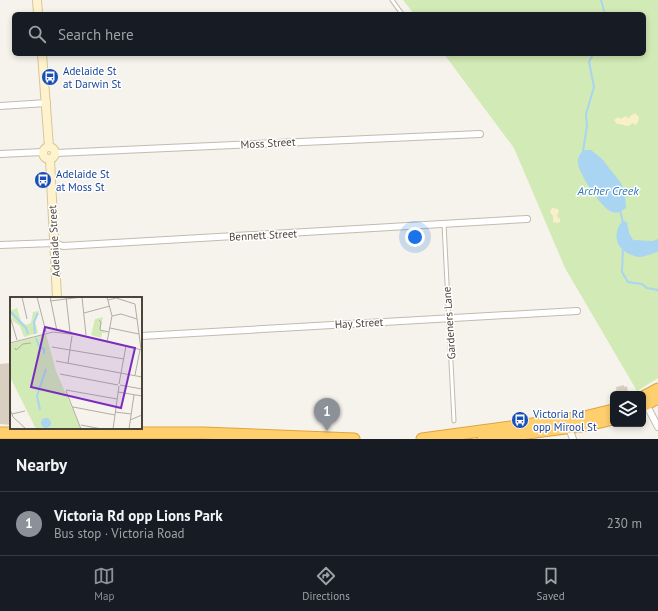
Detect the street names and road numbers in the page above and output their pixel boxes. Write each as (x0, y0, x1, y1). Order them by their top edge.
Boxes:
street label: Moss Street (240, 135, 296, 151)
street label: Adelaide Street (45, 204, 63, 277)
street label: Bennett Street (229, 226, 298, 244)
street label: Gardeners Lane (439, 286, 459, 360)
street label: Hay Street (334, 315, 384, 331)

